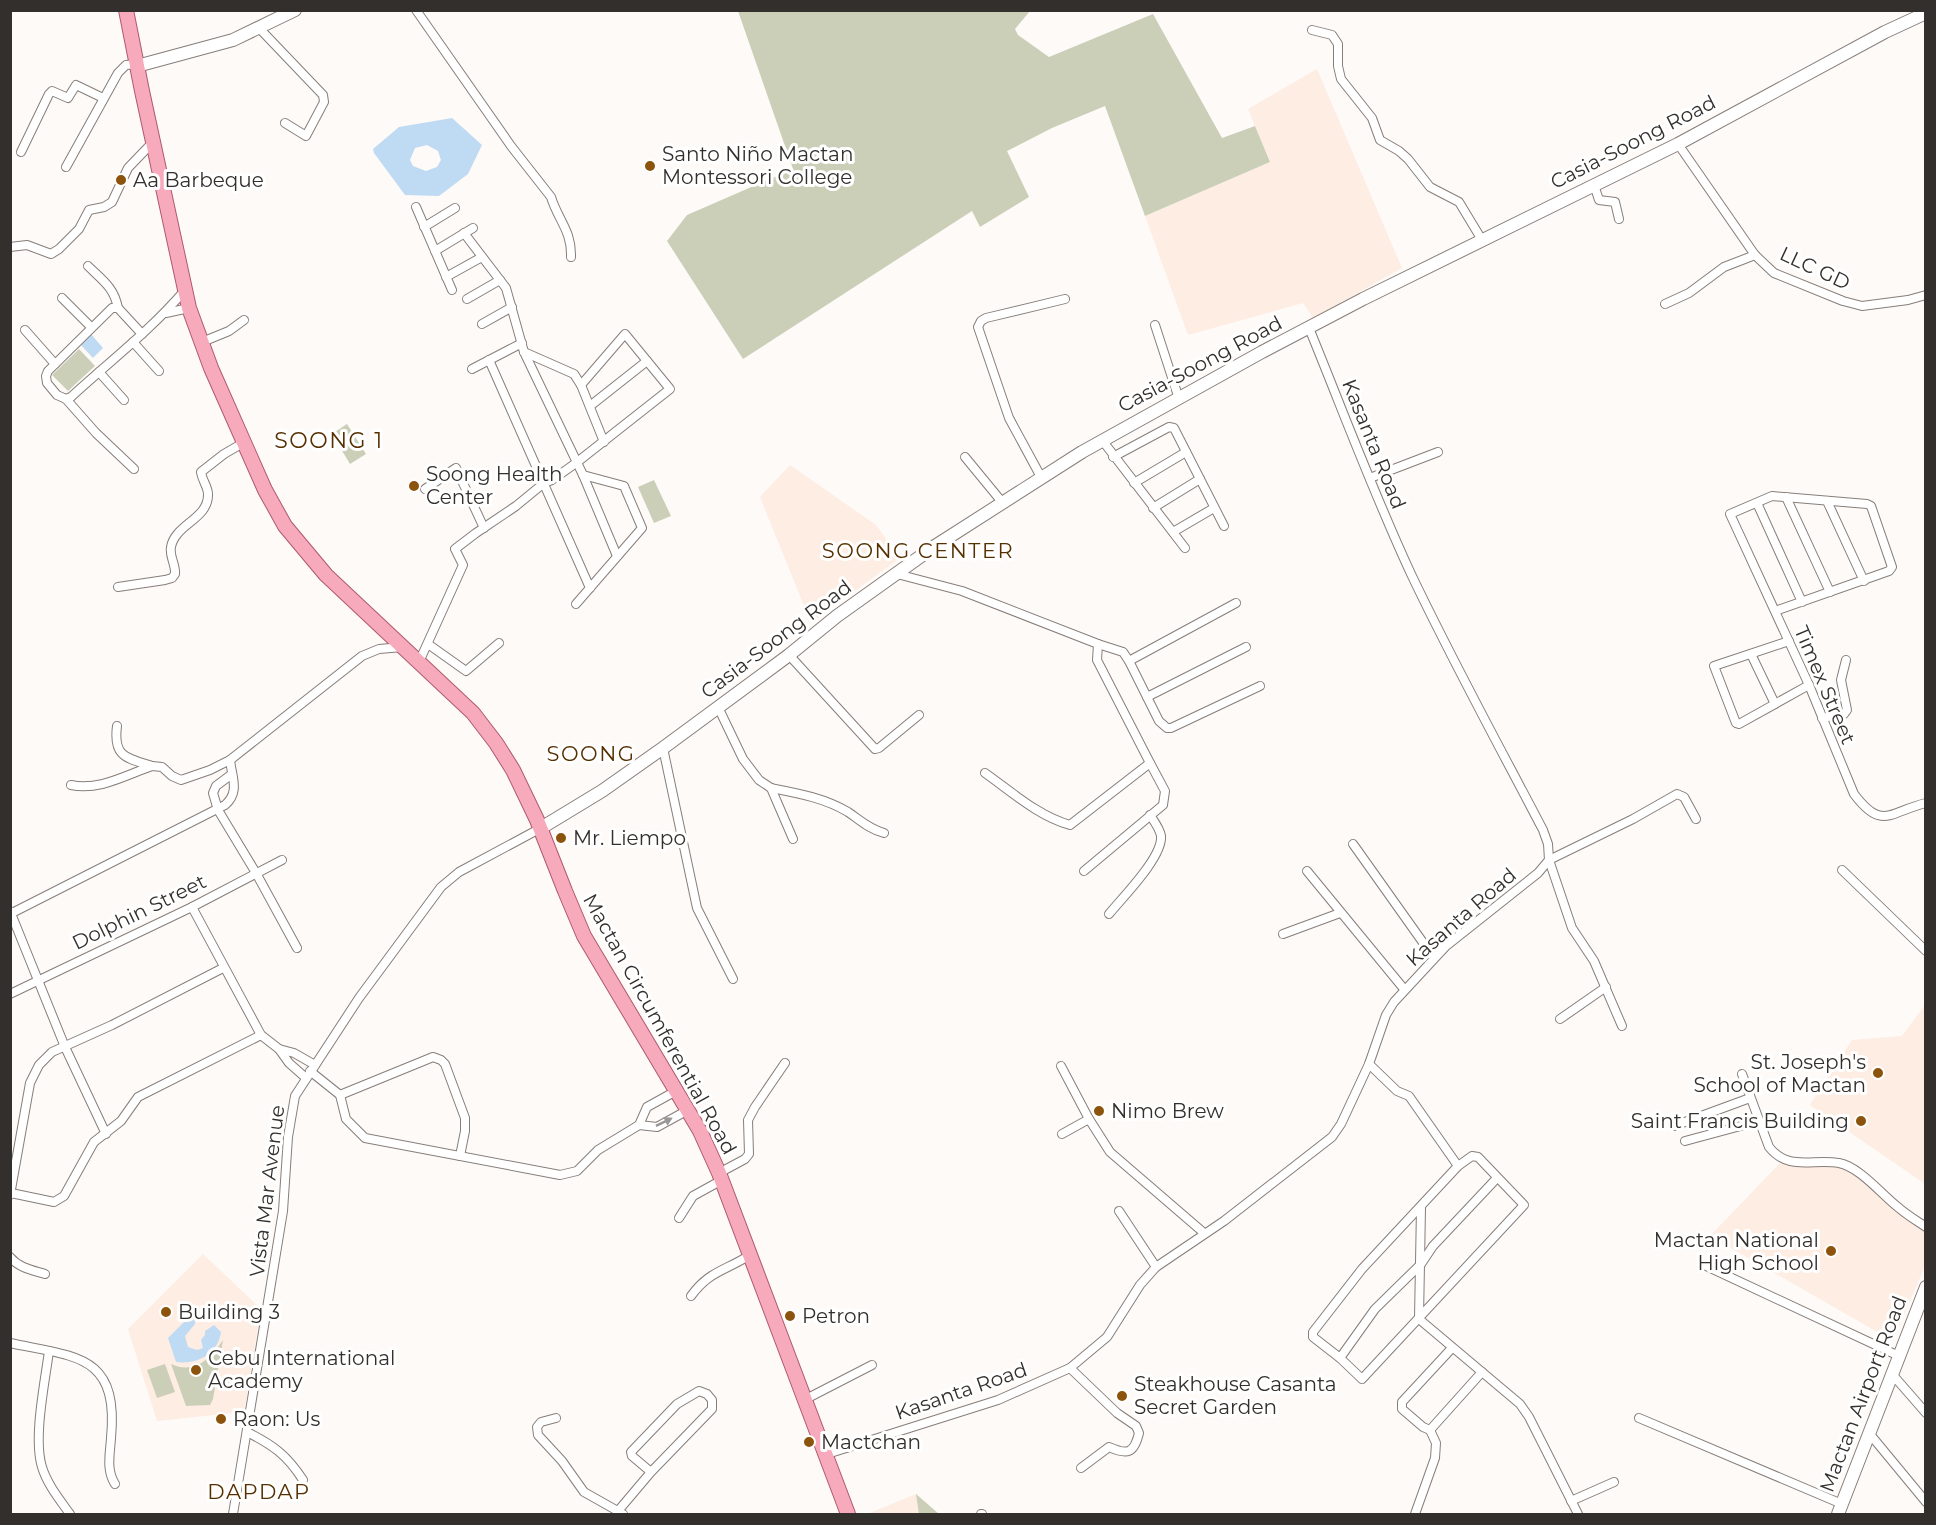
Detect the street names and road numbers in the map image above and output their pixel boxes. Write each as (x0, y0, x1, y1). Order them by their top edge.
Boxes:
street label: Casia-Soong Road (1546, 90, 1720, 194)
street label: LLC GD (1776, 241, 1854, 295)
street label: Casia-Soong Road (1114, 311, 1286, 417)
street label: Kasanta Road (1337, 376, 1411, 512)
street label: Casia-Soong Road (696, 575, 856, 703)
street label: Timex Street (1789, 622, 1861, 748)
street label: Kasanta Road (1401, 863, 1521, 971)
street label: Dolphin Street (68, 869, 210, 955)
street label: Mactan Circumferential Road (578, 890, 742, 1158)
street label: Vista Mar Avenue (245, 1104, 289, 1278)
street label: Mactan Airport Road (1814, 1292, 1912, 1496)
street label: Kasanta Road (892, 1357, 1030, 1425)

